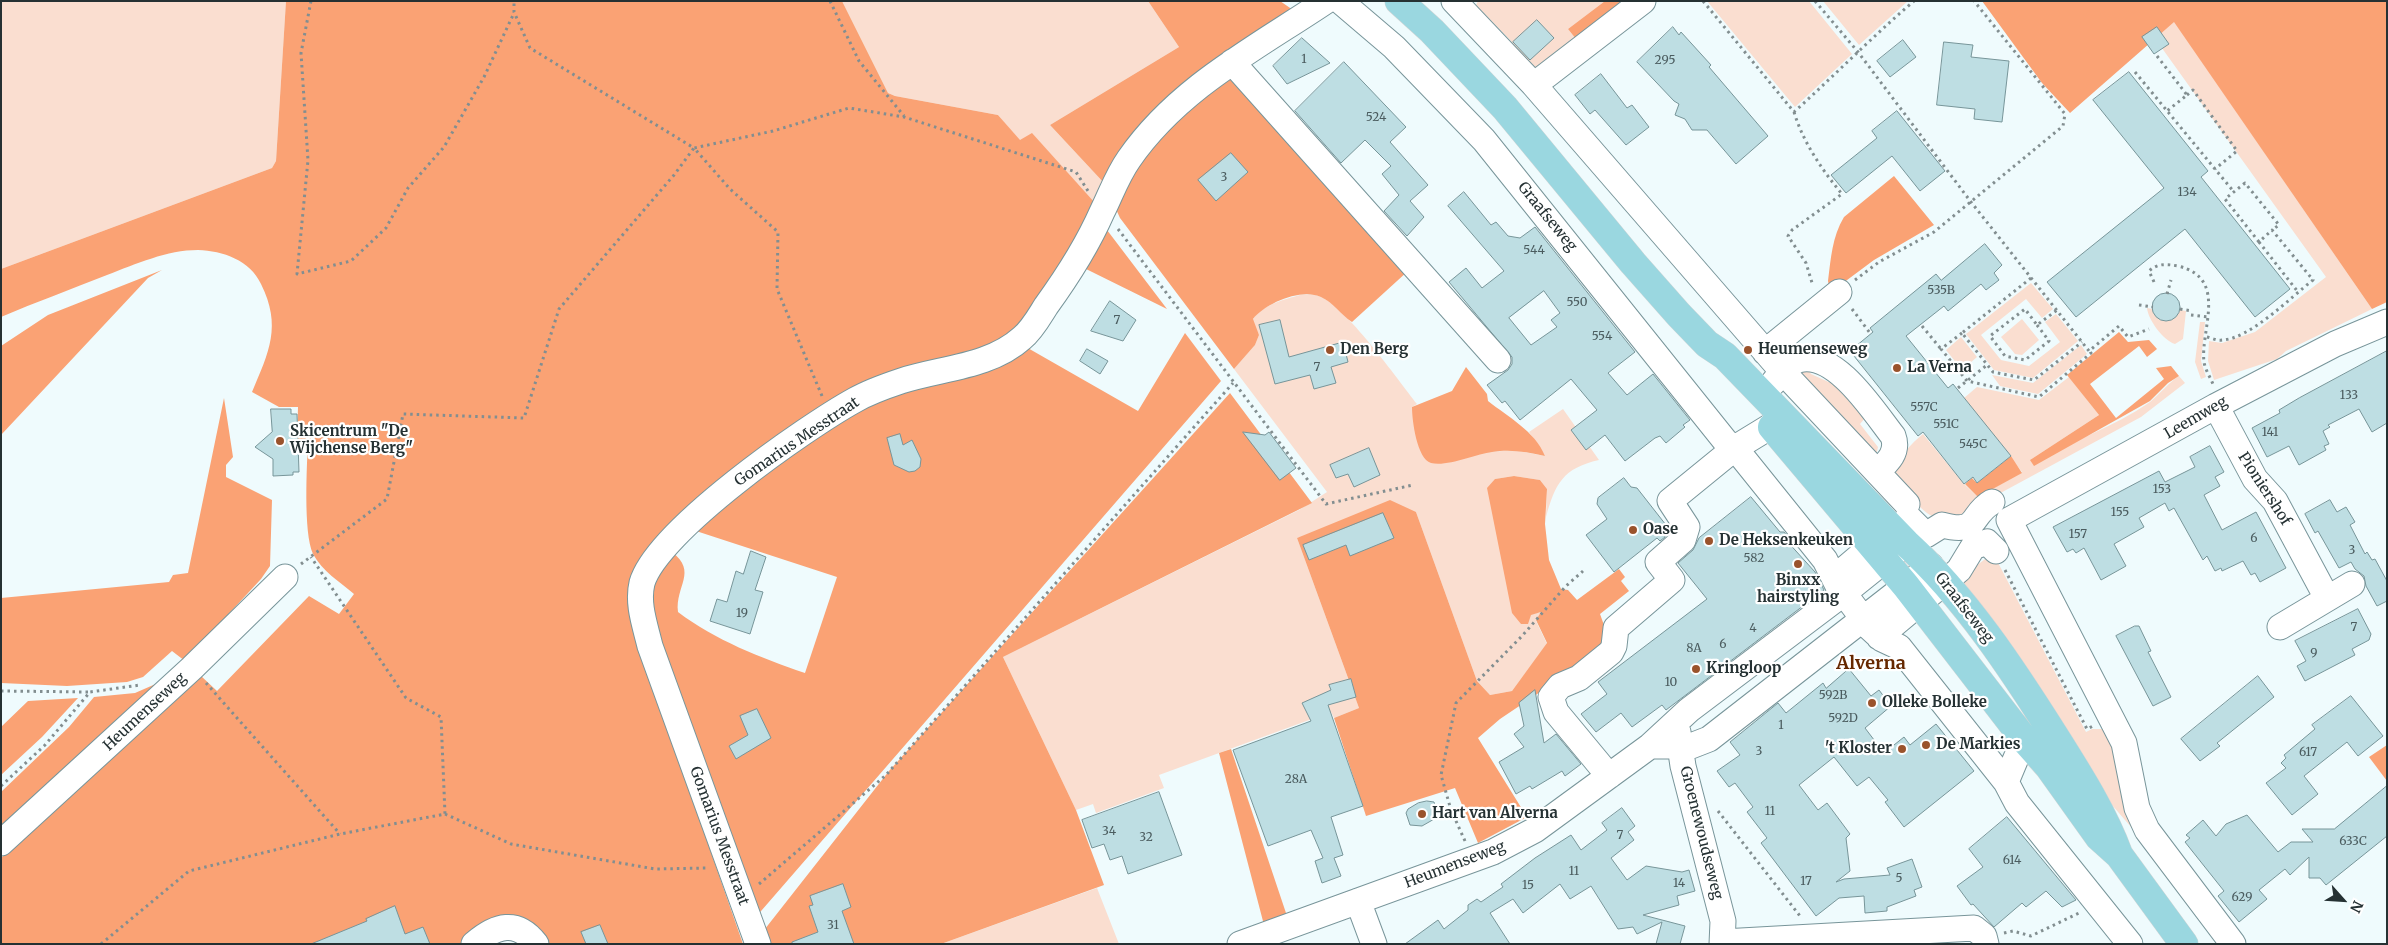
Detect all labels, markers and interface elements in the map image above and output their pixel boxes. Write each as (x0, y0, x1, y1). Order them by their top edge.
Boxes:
house number: 1 (1301, 53, 1307, 67)
house number: 295 (1655, 54, 1675, 68)
house number: 524 (1366, 111, 1386, 125)
house number: 3 (1221, 171, 1227, 185)
street label: Graafseweg (1514, 179, 1580, 255)
house number: 134 (2177, 186, 2197, 200)
house number: 544 (1523, 244, 1545, 258)
house number: 535B (1927, 284, 1955, 298)
house number: 550 (1567, 296, 1587, 310)
house number: 7 (1114, 314, 1120, 328)
house number: 554 (1592, 330, 1612, 344)
place label: Den Berg (1340, 341, 1408, 359)
place label: Heumenseweg (1758, 341, 1867, 359)
marker: Den Berg (1324, 344, 1336, 356)
marker: Heumenseweg (1742, 344, 1754, 356)
place label: La Verna (1907, 359, 1972, 377)
house number: 7 (1314, 361, 1320, 375)
marker: La Verna (1891, 362, 1903, 374)
house number: 133 (2340, 389, 2358, 403)
street label: Leemweg (2161, 393, 2231, 443)
street label: Gomarius Messtraat (731, 394, 863, 490)
house number: 557C (1910, 401, 1938, 415)
house number: 551C (1933, 418, 1959, 432)
place label: Skicentrum "De Wijchense Berg" (290, 423, 413, 458)
house number: 141 (2262, 426, 2278, 440)
marker: Skicentrum "De Wijchense Berg" (274, 435, 286, 447)
house number: 545C (1959, 438, 1987, 452)
street label: Pioniershof (2234, 449, 2294, 529)
house number: 153 (2153, 483, 2171, 497)
house number: 155 (2111, 506, 2129, 520)
place label: Oase (1643, 521, 1678, 539)
marker: Oase (1627, 524, 1639, 536)
house number: 157 (2069, 528, 2087, 542)
place label: De Heksenkeuken (1719, 532, 1853, 550)
house number: 6 (2250, 532, 2258, 546)
marker: De Heksenkeuken (1703, 535, 1715, 547)
house number: 3 (2349, 544, 2355, 558)
house number: 582 (1744, 552, 1764, 566)
marker: Binxx hairstyling (1792, 558, 1804, 570)
street label: Graafseweg (1931, 569, 1997, 647)
place label: Binxx hairstyling (1757, 572, 1839, 607)
house number: 19 (736, 607, 748, 621)
house number: 7 (2351, 621, 2357, 635)
house number: 4 (1749, 622, 1757, 636)
house number: 6 (1719, 638, 1727, 652)
house number: 8A (1686, 642, 1702, 656)
house number: 9 (2310, 647, 2318, 661)
district label: Alverna (1836, 653, 1906, 675)
place label: Kringloop (1706, 660, 1781, 678)
marker: Kringloop (1690, 663, 1702, 675)
street label: Heumenseweg (100, 669, 190, 755)
house number: 10 (1665, 676, 1677, 690)
house number: 592B (1819, 689, 1847, 703)
place label: Olleke Bolleke (1882, 694, 1987, 712)
marker: Olleke Bolleke (1866, 697, 1878, 709)
house number: 592D (1828, 712, 1858, 726)
house number: 1 (1778, 719, 1784, 733)
place label: De Markies (1936, 736, 2020, 754)
marker: De Markies (1920, 739, 1932, 751)
place label: 't Kloster (1825, 740, 1892, 758)
marker: 't Kloster (1896, 743, 1908, 755)
house number: 3 (1756, 745, 1762, 759)
house number: 617 (2299, 746, 2317, 760)
street label: Gomarius Messtraat (685, 764, 753, 908)
street label: Groenewoudseweg (1676, 765, 1726, 901)
house number: 28A (1285, 773, 1307, 787)
place label: Hart van Alverna (1432, 805, 1558, 823)
house number: 11 (1765, 805, 1775, 819)
marker: Hart van Alverna (1416, 808, 1428, 820)
house number: 34 (1102, 825, 1116, 839)
house number: 7 (1617, 829, 1623, 843)
house number: 32 (1139, 831, 1153, 845)
house number: 633C (2339, 835, 2367, 849)
street label: Heumenseweg (1402, 838, 1508, 892)
house number: 614 (2003, 854, 2021, 868)
house number: 11 (1569, 865, 1579, 879)
house number: 5 (1895, 872, 1903, 886)
house number: 17 (1800, 875, 1812, 889)
north arrow (2318, 875, 2368, 925)
house number: 14 (1673, 877, 1685, 891)
house number: 15 (1522, 879, 1534, 893)
house number: 629 (2232, 891, 2252, 905)
text: N (2346, 898, 2367, 915)
house number: 31 (827, 919, 839, 933)

